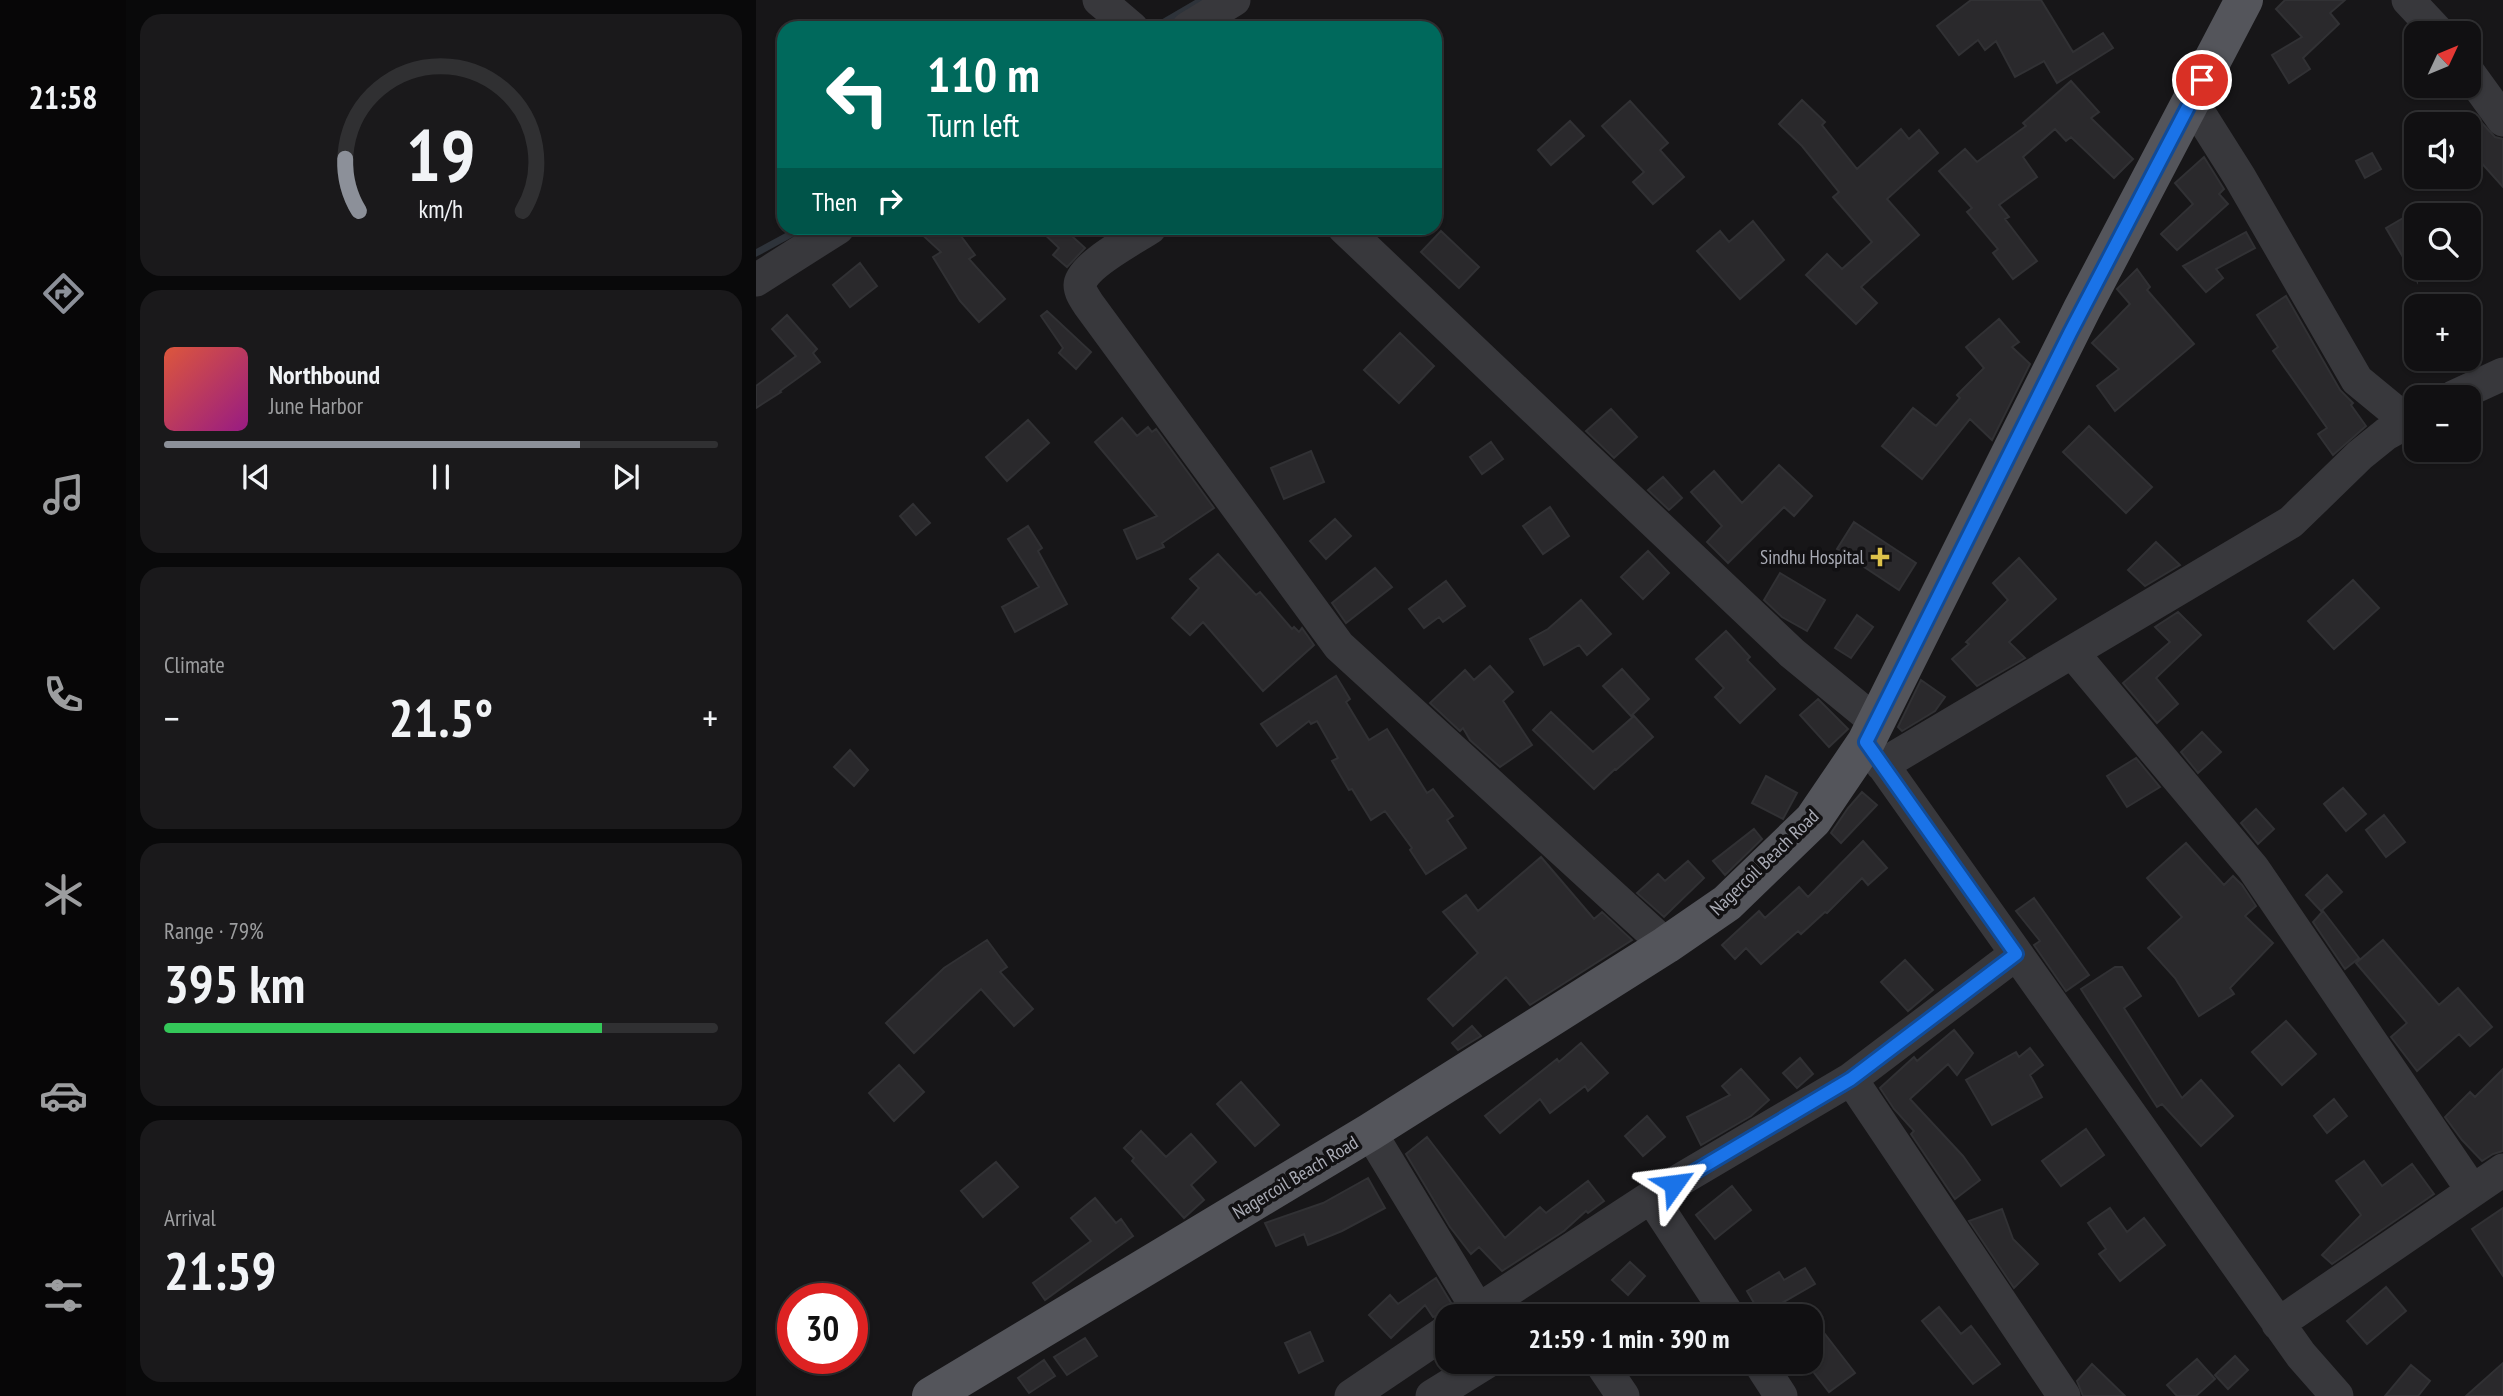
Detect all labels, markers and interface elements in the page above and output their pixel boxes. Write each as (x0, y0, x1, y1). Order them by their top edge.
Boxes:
north arrow (2404, 21, 2482, 98)
map controls (2404, 21, 2481, 462)
text: 110 m (927, 42, 1040, 106)
icon: left (812, 49, 903, 140)
pin (2172, 50, 2232, 110)
icon: arrive (2183, 61, 2221, 99)
text: 21:58 (28, 76, 98, 118)
text: Turn left (927, 104, 1019, 146)
text: 19 (406, 108, 476, 202)
button: sound (2404, 112, 2481, 189)
icon: right (871, 182, 909, 220)
text: Then (812, 185, 857, 218)
text: km/h (419, 193, 463, 225)
button: search (2404, 203, 2481, 280)
icon: directions (39, 269, 88, 318)
button: + (2404, 294, 2481, 371)
text: Northbound (269, 358, 380, 391)
button: − (2404, 385, 2481, 462)
text: June Harbor (269, 391, 363, 420)
icon: previous (237, 458, 275, 496)
icon: pause (422, 458, 460, 496)
icon: next (607, 458, 645, 496)
icon: music (39, 470, 88, 519)
place label: Sindhu Hospital (1760, 545, 1865, 569)
marker: Sindhu Hospital (1870, 547, 1890, 567)
text: Climate (164, 650, 225, 679)
icon: phone (39, 670, 88, 719)
text: 21.5° (389, 684, 493, 751)
text: − (164, 693, 180, 742)
text: + (702, 693, 718, 742)
street label: Nagercoil Beach Road (1704, 804, 1824, 920)
icon: climate (39, 870, 88, 919)
text: Range · 79% (164, 916, 264, 945)
text: 395 km (164, 950, 305, 1017)
icon: car (39, 1071, 88, 1120)
street label: Nagercoil Beach Road (1228, 1130, 1362, 1224)
position arrow (1637, 1147, 1711, 1221)
text: Arrival (164, 1203, 216, 1232)
text: 21:59 (164, 1237, 276, 1304)
icon: filters (39, 1271, 88, 1320)
speed limit sign: 30 (777, 1283, 868, 1374)
text: 21:59 · 1 min · 390 m (1529, 1322, 1729, 1355)

